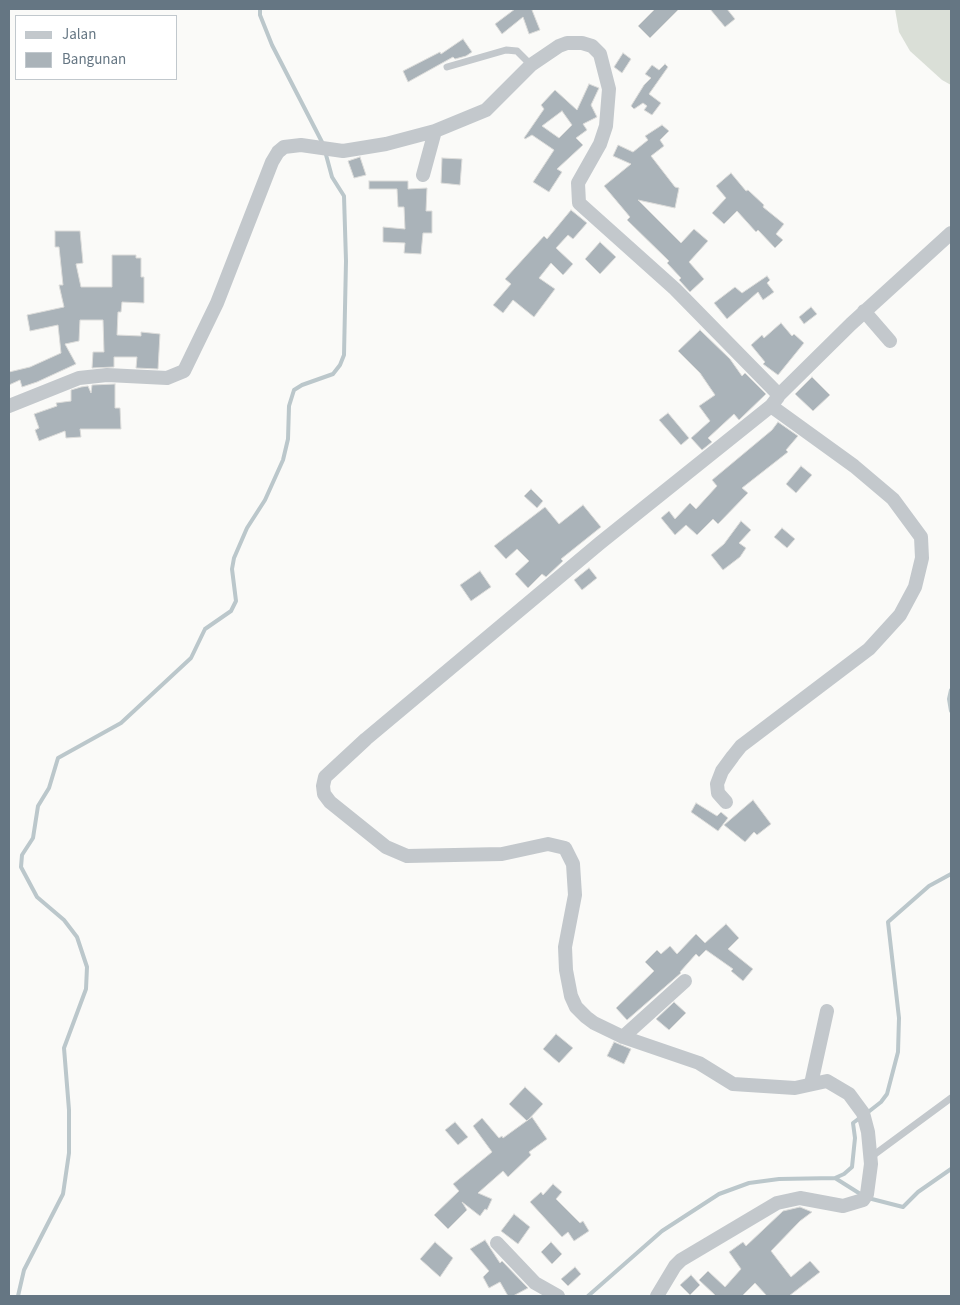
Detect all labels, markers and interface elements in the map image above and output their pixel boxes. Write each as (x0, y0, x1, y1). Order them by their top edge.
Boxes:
legend (15, 15, 178, 80)
text: Jalan (62, 24, 96, 45)
text: Bangunan (62, 49, 126, 70)

